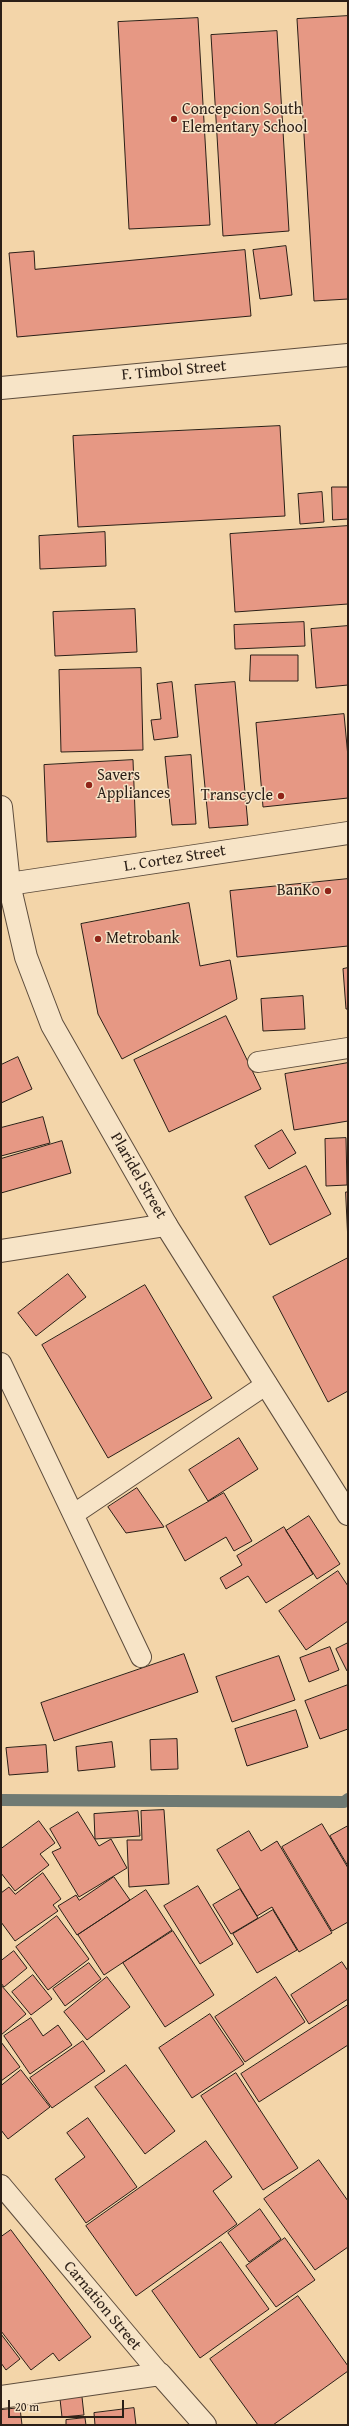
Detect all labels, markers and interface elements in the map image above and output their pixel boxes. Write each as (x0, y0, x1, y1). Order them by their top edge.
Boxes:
place label: Concepcion South Elementary School (182, 100, 307, 138)
marker: Concepcion South Elementary School (169, 114, 179, 124)
street label: F. Timbol Street (121, 357, 227, 385)
place label: Savers Appliances (97, 766, 170, 804)
marker: Savers Appliances (84, 780, 94, 790)
place label: Transcycle (201, 786, 273, 806)
marker: Transcycle (276, 791, 286, 801)
street label: L. Cortez Street (123, 841, 227, 877)
place label: BanKo (277, 881, 320, 901)
marker: BanKo (323, 886, 333, 896)
place label: Metrobank (106, 929, 180, 949)
marker: Metrobank (93, 934, 103, 944)
street label: Plaridel Street (106, 1130, 170, 1222)
street label: Carnation Street (59, 2257, 145, 2355)
scale bar (10, 2392, 126, 2418)
text: 20 m (15, 2398, 39, 2415)

